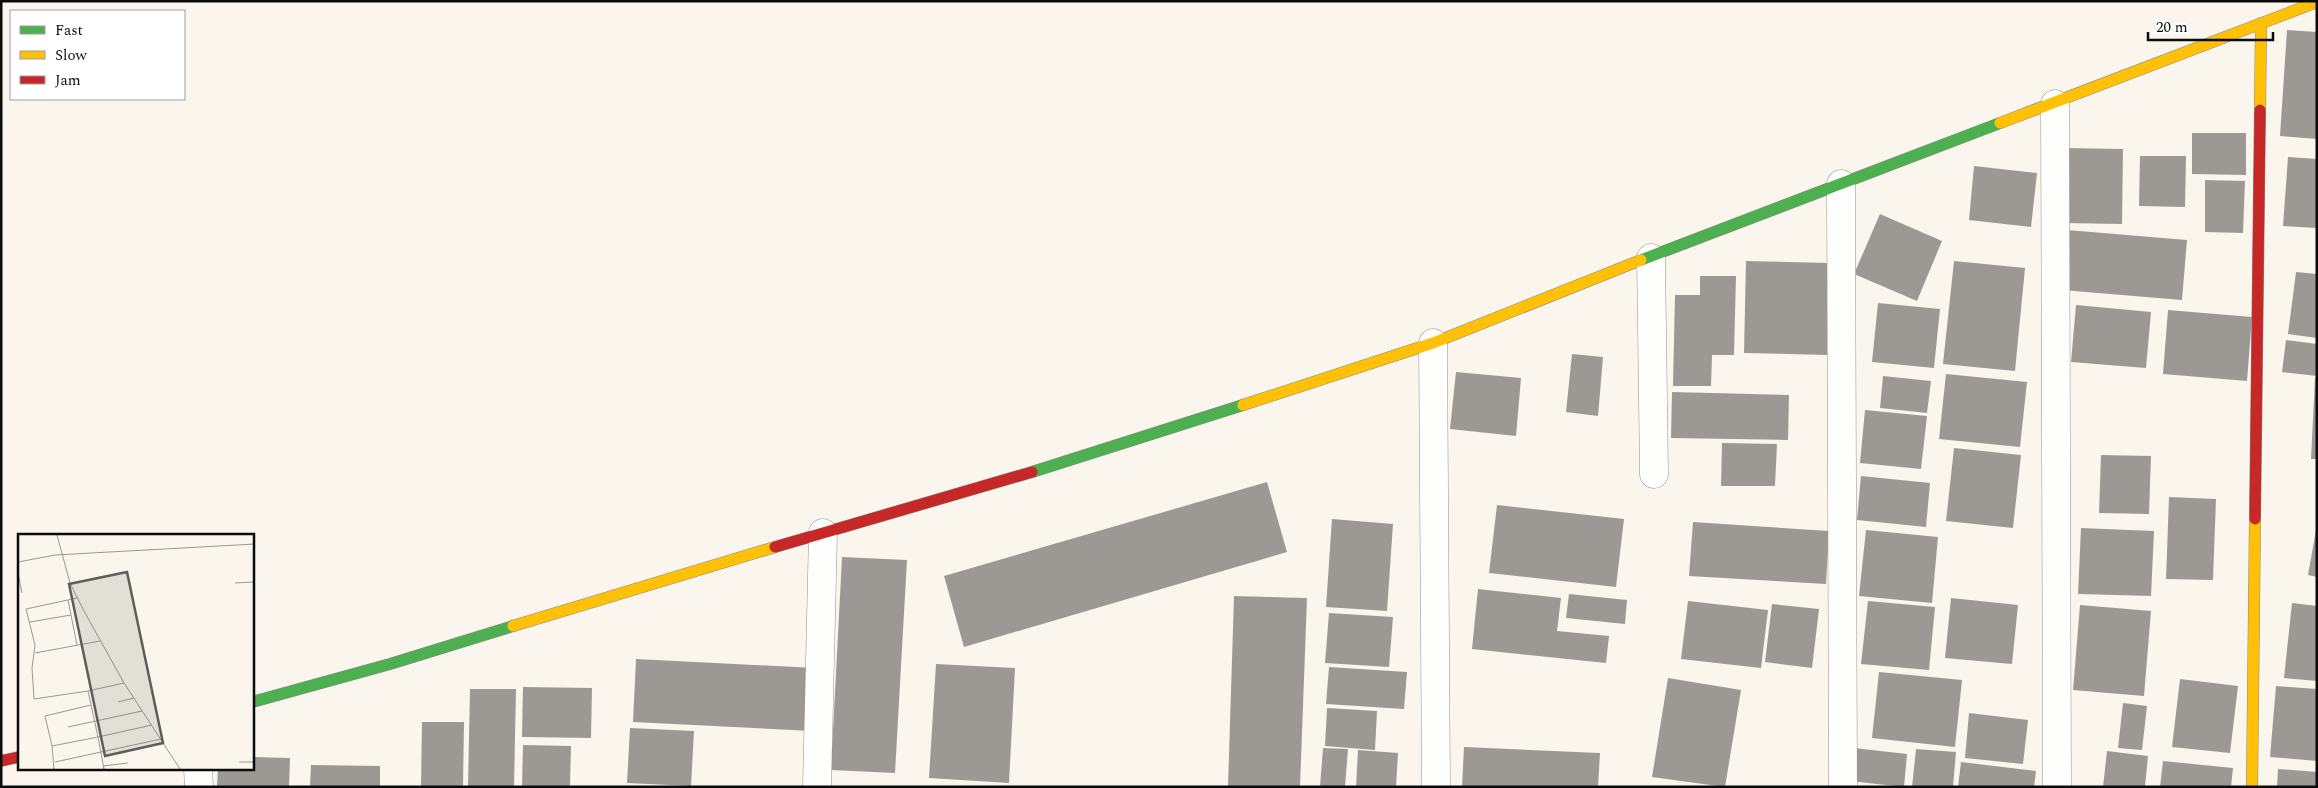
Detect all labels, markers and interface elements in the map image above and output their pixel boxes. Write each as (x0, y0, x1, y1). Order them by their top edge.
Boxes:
legend (10, 10, 185, 100)
scale bar (2148, 10, 2273, 42)
text: 20 m (2156, 16, 2188, 39)
text: Fast (55, 19, 83, 42)
text: Slow (55, 44, 87, 67)
text: Jam (55, 69, 81, 92)
inset map (18, 534, 254, 770)

